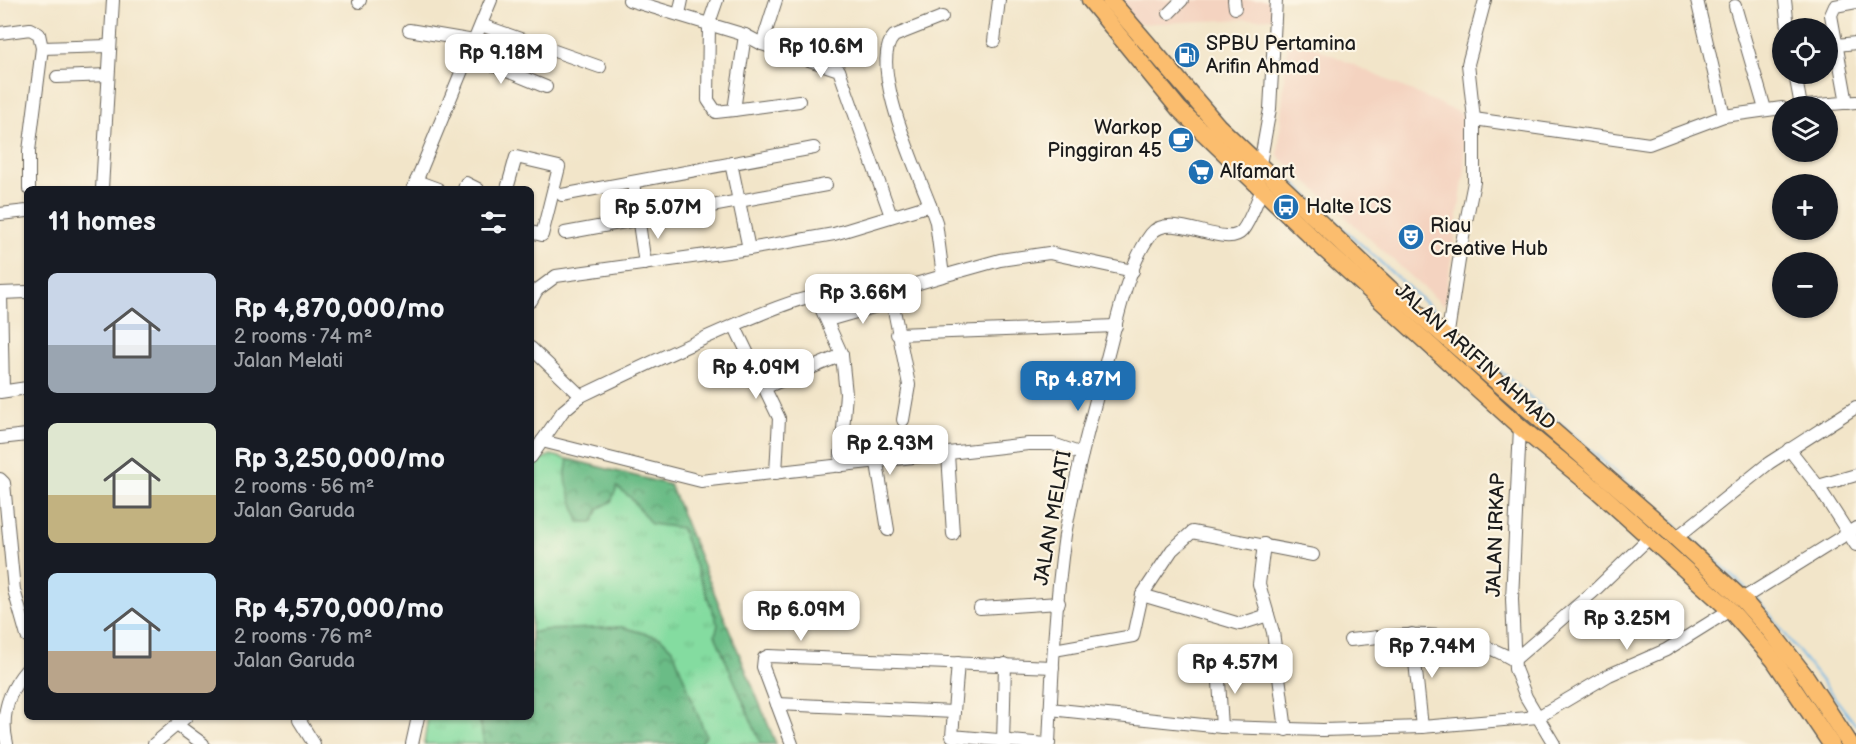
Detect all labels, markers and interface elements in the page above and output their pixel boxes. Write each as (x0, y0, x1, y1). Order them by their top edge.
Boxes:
map controls (1772, 18, 1838, 318)
button: locate (1772, 18, 1838, 84)
pin: Rp 10.6M (759, 28, 883, 79)
place label: SPBU Pertamina Arifin Ahmad (1206, 32, 1356, 79)
pin: Rp 9.18M (439, 34, 563, 85)
text: Rp 10.6M (778, 35, 864, 59)
fuel station icon: SPBU Pertamina Arifin Ahmad (1172, 40, 1202, 70)
text: Rp 9.18M (459, 41, 543, 65)
button: layers (1772, 96, 1838, 162)
place label: Warkop Pinggiran 45 (1047, 116, 1162, 163)
cafe icon: Warkop Pinggiran 45 (1166, 125, 1196, 155)
supermarket icon: Alfamart (1186, 157, 1216, 187)
place label: Alfamart (1220, 160, 1295, 184)
button: + (1772, 174, 1838, 240)
pin: Rp 5.07M (596, 189, 720, 240)
bus stop icon: Halte ICS (1271, 192, 1301, 222)
place label: Halte ICS (1306, 195, 1392, 219)
text: Rp 5.07M (614, 196, 702, 220)
icon: filters (477, 206, 510, 239)
text: 11 homes (48, 207, 156, 238)
place label: Riau Creative Hub (1430, 214, 1548, 261)
theatre icon: Riau Creative Hub (1396, 222, 1426, 252)
button: − (1772, 252, 1838, 318)
pin: Rp 3.66M (801, 274, 925, 325)
street label: JALAN ARIFIN AHMAD (1390, 278, 1560, 436)
text: Rp 3.66M (819, 281, 907, 305)
text: Rp 4,870,000/mo (234, 294, 445, 325)
icon: home (96, 297, 168, 369)
text: 2 rooms · 74 m² (234, 325, 372, 349)
text: Jalan Melati (234, 349, 343, 373)
pin: Rp 4.09M (694, 349, 818, 400)
text: Rp 4.09M (712, 356, 800, 380)
pin: Rp 4.87M (1016, 361, 1140, 412)
text: Rp 4.87M (1034, 368, 1122, 392)
pin: Rp 2.93M (828, 425, 952, 476)
text: Rp 2.93M (846, 432, 934, 456)
text: Rp 3,250,000/mo (234, 444, 445, 475)
icon: home (96, 447, 168, 519)
street label: JALAN MELATI (1029, 449, 1077, 587)
street label: JALAN IRKAP (1482, 472, 1510, 597)
text: 2 rooms · 56 m² (234, 475, 374, 499)
text: Jalan Garuda (234, 499, 355, 523)
pin: Rp 6.09M (739, 591, 863, 642)
text: Rp 4,570,000/mo (234, 594, 444, 625)
icon: home (96, 597, 168, 669)
text: Rp 6.09M (757, 598, 845, 622)
pin: Rp 3.25M (1565, 600, 1689, 651)
text: Rp 3.25M (1583, 607, 1671, 631)
text: 2 rooms · 76 m² (234, 625, 372, 649)
pin: Rp 7.94M (1370, 628, 1494, 679)
text: Rp 7.94M (1389, 635, 1475, 659)
pin: Rp 4.57M (1173, 644, 1297, 695)
text: Jalan Garuda (234, 649, 355, 673)
text: Rp 4.57M (1192, 651, 1278, 675)

